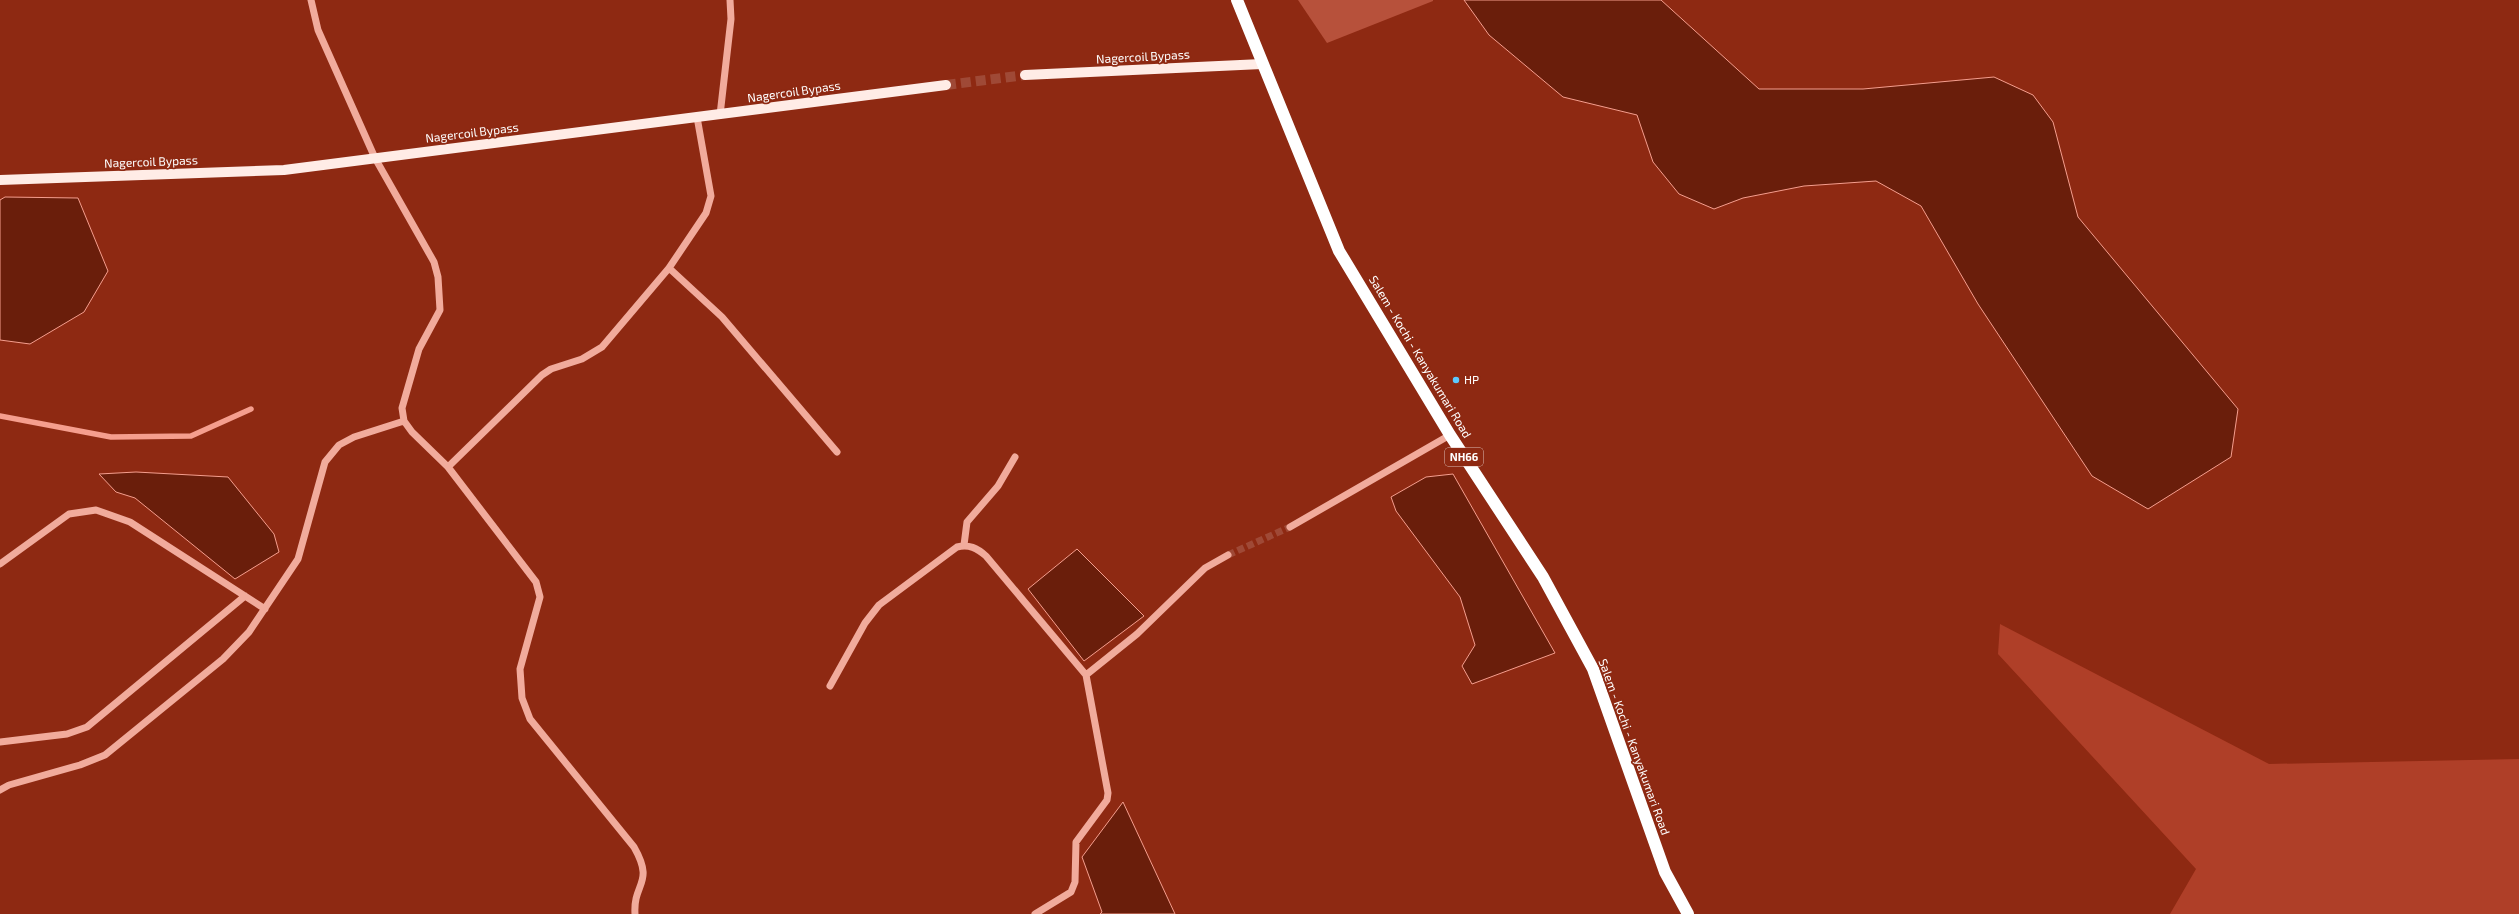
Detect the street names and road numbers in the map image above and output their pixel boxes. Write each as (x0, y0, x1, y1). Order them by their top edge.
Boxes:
street label: Nagercoil Bypass (1096, 47, 1190, 65)
street label: Nagercoil Bypass (746, 78, 841, 104)
street label: Nagercoil Bypass (424, 119, 519, 145)
street label: Nagercoil Bypass (104, 152, 198, 170)
street label: Salem - Kochi - Kanyakumari Road (1367, 273, 1475, 440)
road number: NH66 (1445, 448, 1483, 466)
street label: Salem - Kochi - Kanyakumari Road (1596, 657, 1673, 837)

